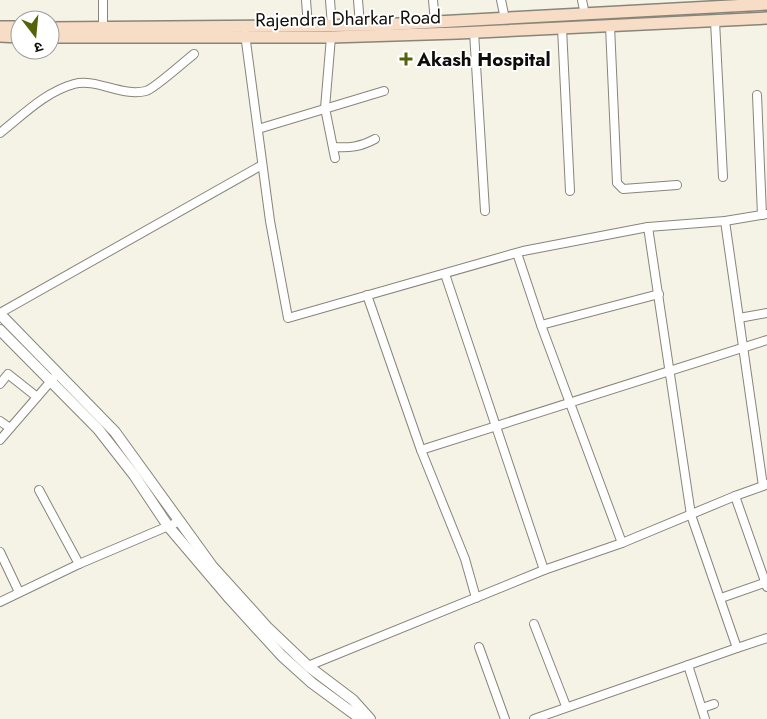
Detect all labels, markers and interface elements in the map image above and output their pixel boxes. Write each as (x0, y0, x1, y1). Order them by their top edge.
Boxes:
street label: Rajendra Dharkar Road (255, 3, 441, 34)
north arrow (10, 10, 60, 60)
text: उ (31, 37, 45, 58)
place label: Akash Hospital (416, 46, 551, 73)
marker: Akash Hospital (399, 52, 413, 66)

